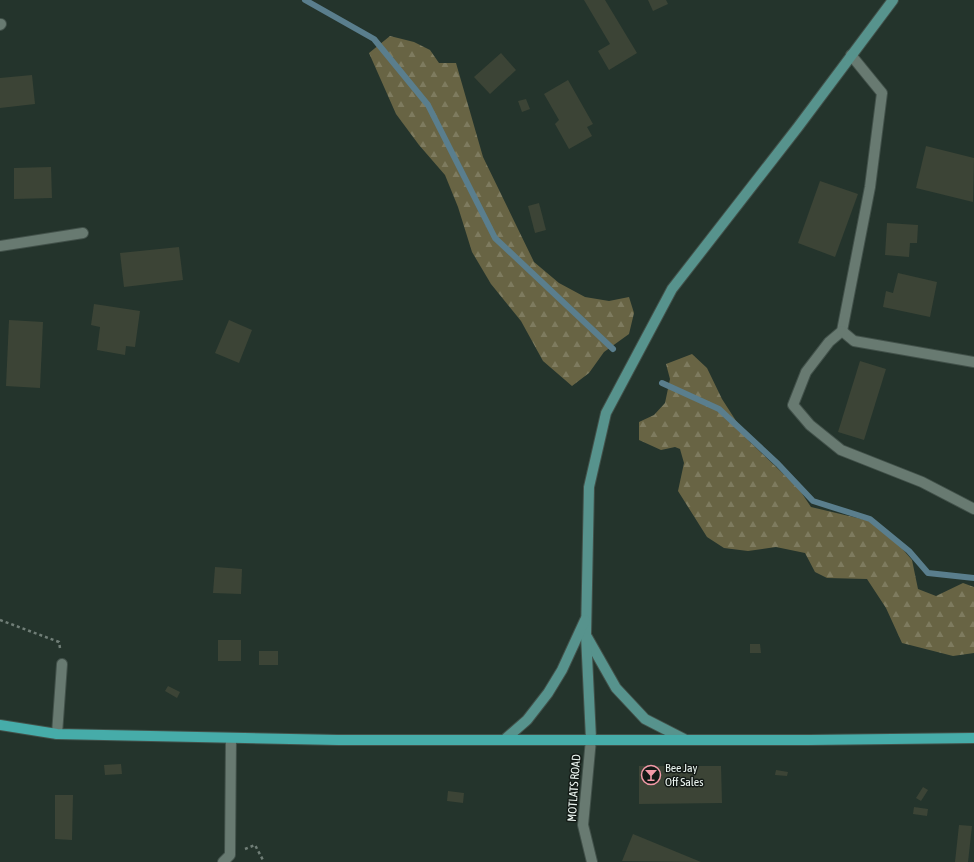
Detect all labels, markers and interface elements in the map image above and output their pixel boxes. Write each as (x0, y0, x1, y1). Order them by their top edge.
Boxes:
street label: MOTLATS ROAD (565, 754, 583, 822)
place label: Bee Jay Off Sales (665, 761, 704, 789)
bar icon: Bee Jay Off Sales (640, 764, 662, 786)

